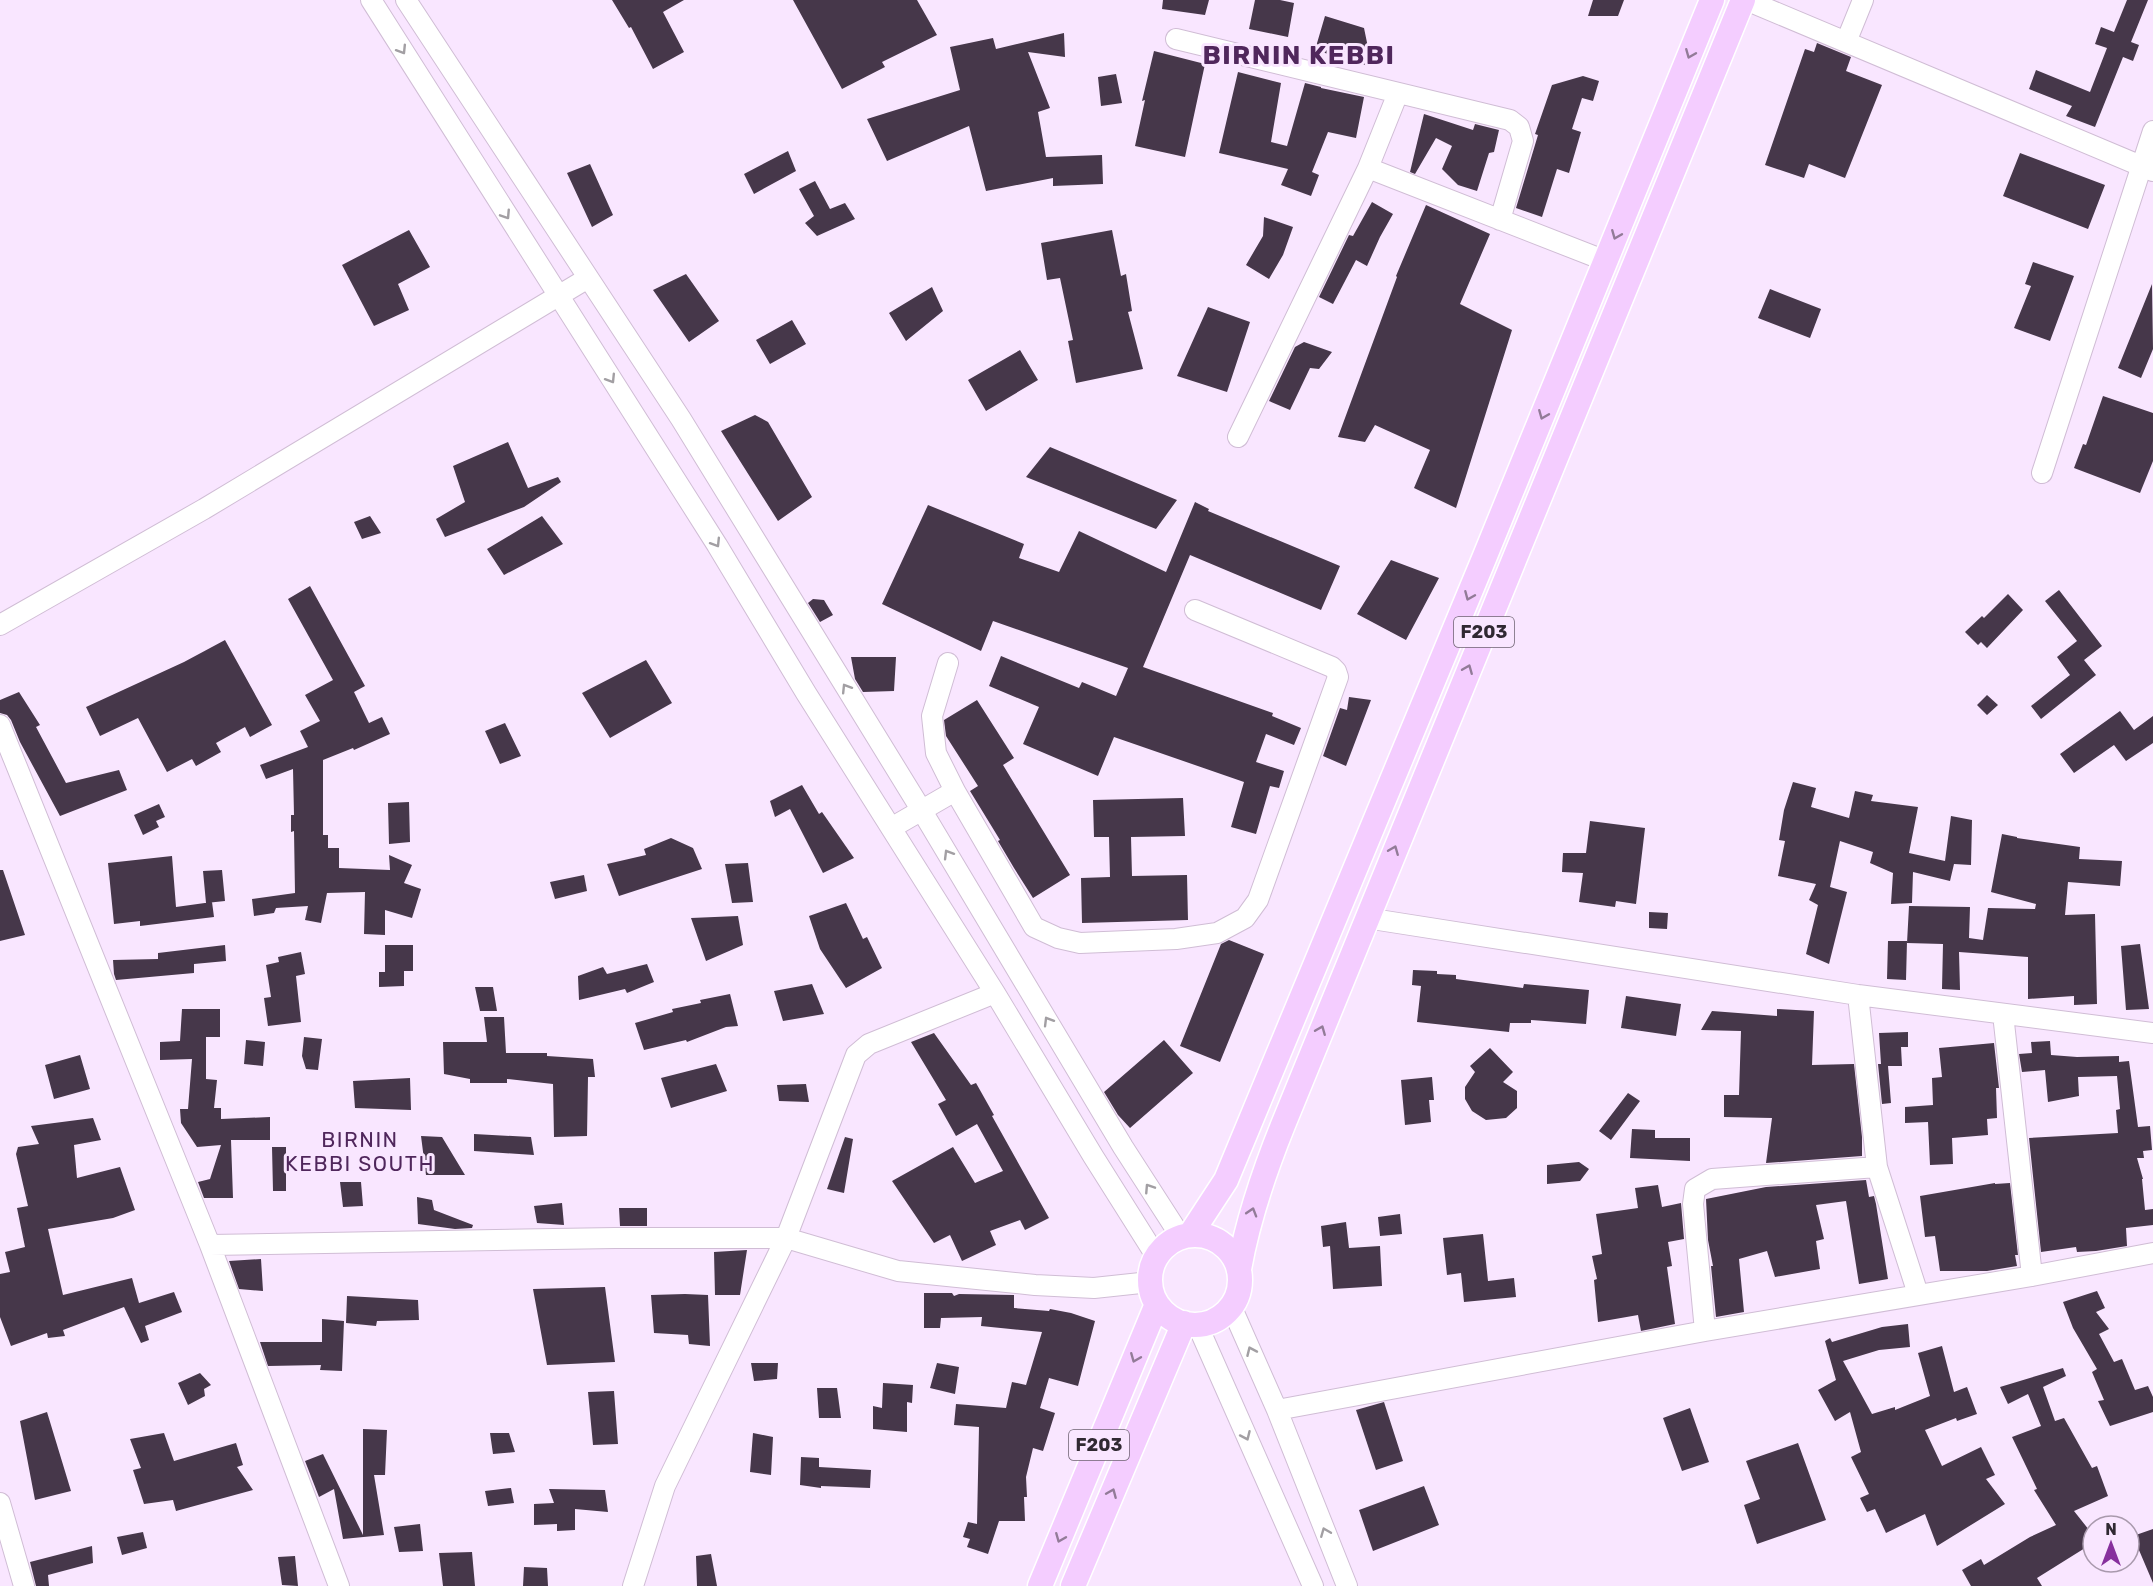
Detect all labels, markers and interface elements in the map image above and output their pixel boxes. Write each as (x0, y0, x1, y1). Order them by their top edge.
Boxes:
district label: BIRNIN KEBBI (1203, 40, 1395, 71)
one-way arrow (395, 43, 406, 54)
one-way arrow (1685, 48, 1697, 59)
one-way arrow (499, 208, 510, 219)
one-way arrow (1611, 229, 1623, 240)
one-way arrow (604, 373, 616, 383)
one-way arrow (1538, 409, 1550, 420)
one-way arrow (708, 537, 720, 547)
one-way arrow (1464, 590, 1476, 601)
road number: F203 (1454, 617, 1514, 647)
one-way arrow (1461, 664, 1474, 675)
one-way arrow (841, 684, 853, 694)
one-way arrow (1387, 845, 1400, 855)
one-way arrow (943, 850, 955, 860)
one-way arrow (1043, 1017, 1055, 1027)
one-way arrow (1314, 1025, 1326, 1036)
district label: BIRNIN KEBBI SOUTH (285, 1127, 435, 1176)
one-way arrow (1145, 1184, 1157, 1194)
one-way arrow (1245, 1207, 1257, 1218)
one-way arrow (1246, 1347, 1258, 1358)
one-way arrow (1130, 1352, 1142, 1363)
one-way arrow (1239, 1429, 1251, 1440)
road number: F203 (1069, 1430, 1129, 1460)
one-way arrow (1105, 1489, 1117, 1500)
north arrow (2081, 1514, 2141, 1574)
text: N (2105, 1520, 2117, 1539)
one-way arrow (1320, 1527, 1333, 1537)
one-way arrow (1055, 1532, 1067, 1543)

